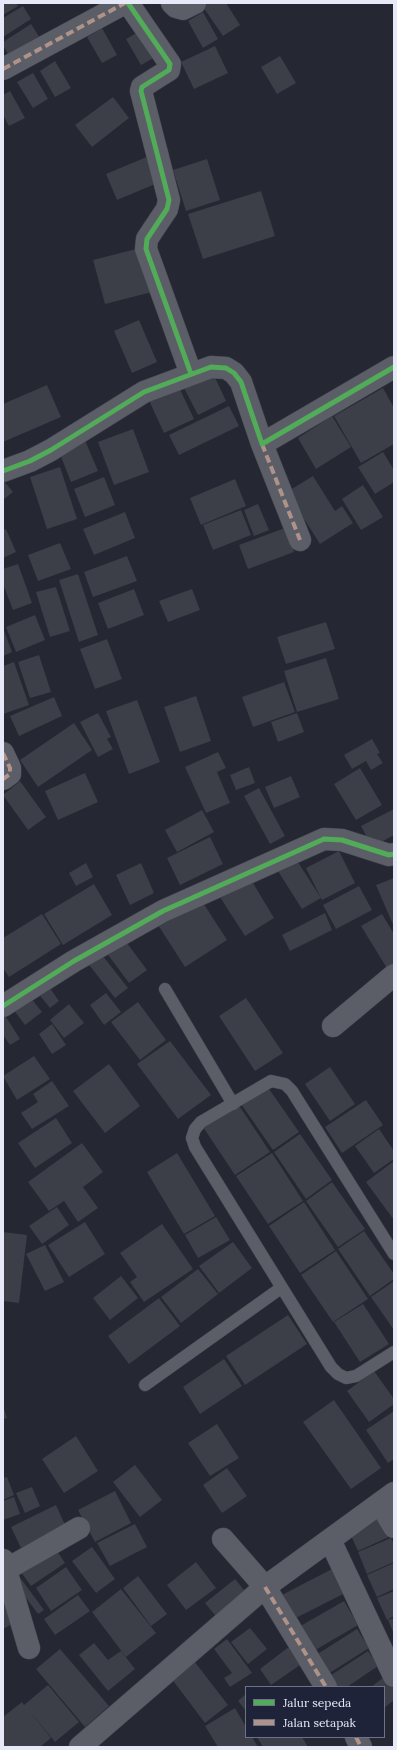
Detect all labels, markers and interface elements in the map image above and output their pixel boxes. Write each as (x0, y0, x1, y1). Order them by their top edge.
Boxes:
legend (245, 1686, 385, 1738)
text: Jalur sepeda (283, 1695, 351, 1710)
text: Jalan setapak (283, 1715, 356, 1730)

